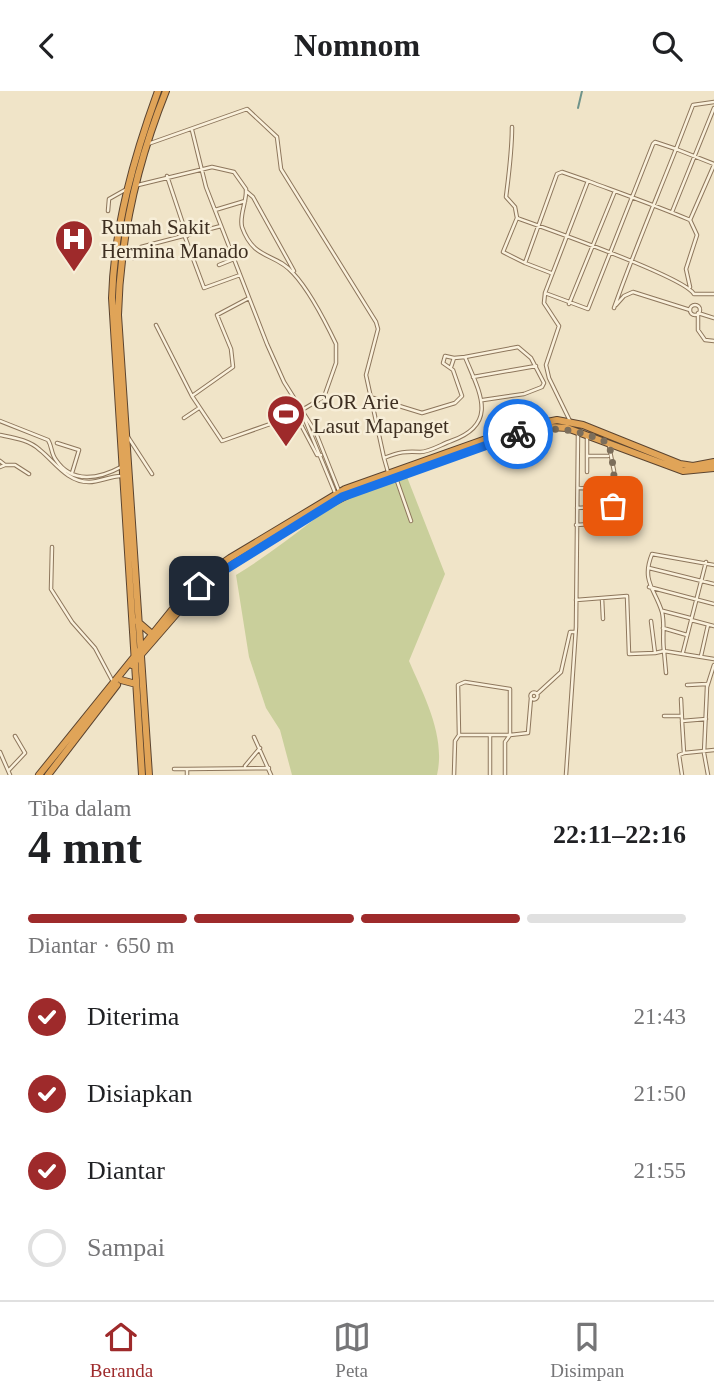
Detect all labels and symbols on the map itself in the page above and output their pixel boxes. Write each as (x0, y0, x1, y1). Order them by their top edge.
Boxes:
place label: Rumah Sakit Hermina Manado (101, 215, 249, 263)
hospital icon: Rumah Sakit Hermina Manado (53, 218, 95, 273)
place label: GOR Arie Lasut Mapanget (313, 390, 449, 438)
sports icon: GOR Arie Lasut Mapanget (265, 393, 307, 448)
courier (483, 399, 553, 469)
pin (583, 476, 643, 536)
pin (169, 556, 229, 616)

